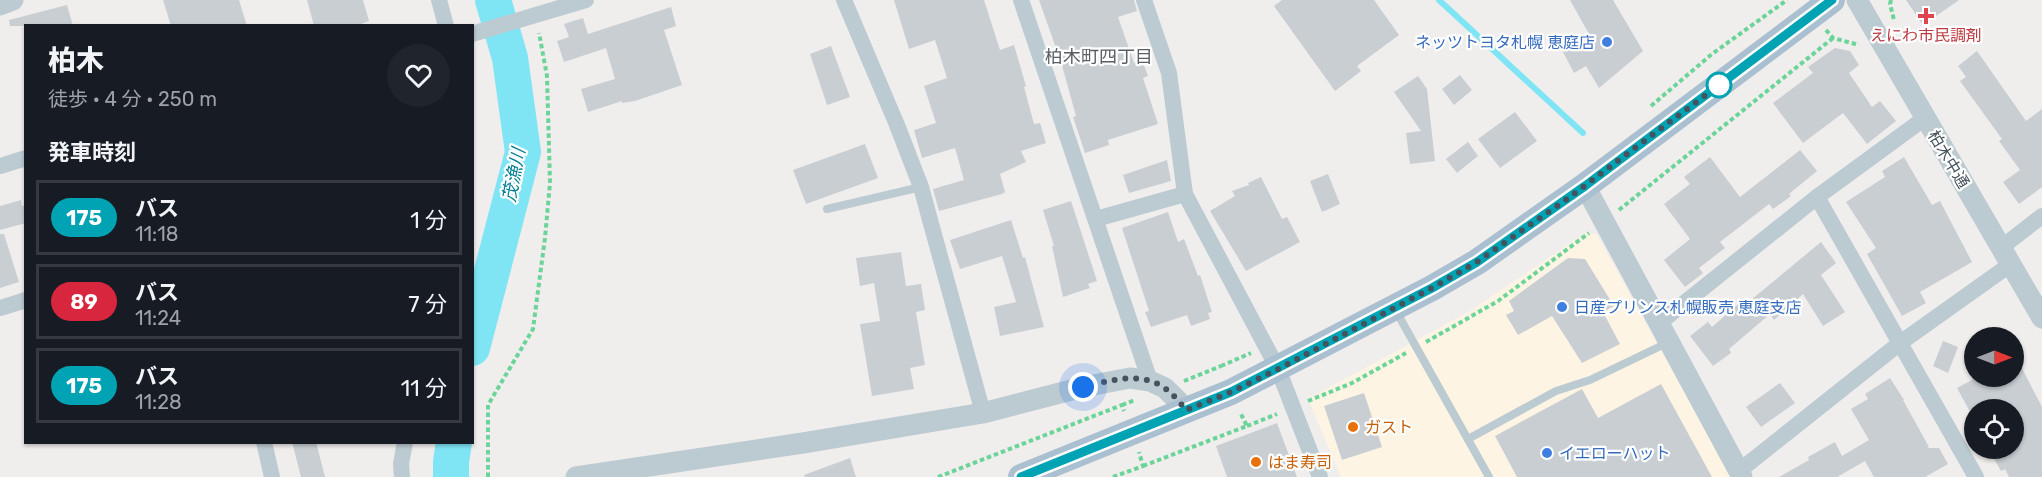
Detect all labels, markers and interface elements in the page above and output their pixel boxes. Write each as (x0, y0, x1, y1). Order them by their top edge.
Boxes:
marker: えにわ市民調剤 (1919, 9, 1933, 23)
place label: えにわ市民調剤 (1870, 26, 1982, 45)
place label: ネッツトヨタ札幌 恵庭店 (1415, 33, 1595, 52)
marker: ネッツトヨタ札幌 恵庭店 (1600, 35, 1614, 49)
text: 柏木 (48, 44, 104, 77)
button: heart (387, 44, 450, 107)
district label: 柏木町四丁目 (1045, 46, 1153, 68)
unlabelled marker (1706, 72, 1732, 98)
text: 徒歩 · 4 分 · 250 m (48, 87, 217, 111)
street label: 柏木中通 (1924, 127, 1973, 192)
text: 発車時刻 (48, 139, 136, 166)
water label: 茂漁川 (498, 144, 530, 204)
text: バス (135, 195, 179, 222)
text: 175 (66, 205, 102, 230)
text: 1 分 (410, 207, 447, 234)
text: 11:18 (135, 222, 179, 246)
text: バス (135, 279, 179, 306)
text: 89 (70, 289, 98, 314)
text: 7 分 (408, 291, 447, 318)
place label: 日産プリンス札幌販売 恵庭支店 (1574, 298, 1802, 317)
marker: 日産プリンス札幌販売 恵庭支店 (1555, 300, 1569, 314)
text: 11:24 (135, 306, 181, 330)
north arrow (1964, 327, 2024, 387)
map controls (1964, 327, 2024, 459)
text: バス (135, 363, 179, 390)
your location (1068, 372, 1098, 402)
text: 175 (66, 373, 102, 398)
text: 11 分 (401, 375, 447, 402)
text: 11:28 (135, 390, 182, 414)
button: locate (1964, 399, 2024, 459)
place label: ガスト (1365, 418, 1413, 437)
marker: ガスト (1346, 420, 1360, 434)
place label: イエローハット (1559, 444, 1671, 463)
marker: イエローハット (1540, 446, 1554, 460)
place label: はま寿司 (1268, 453, 1332, 472)
marker: はま寿司 (1249, 455, 1263, 469)

